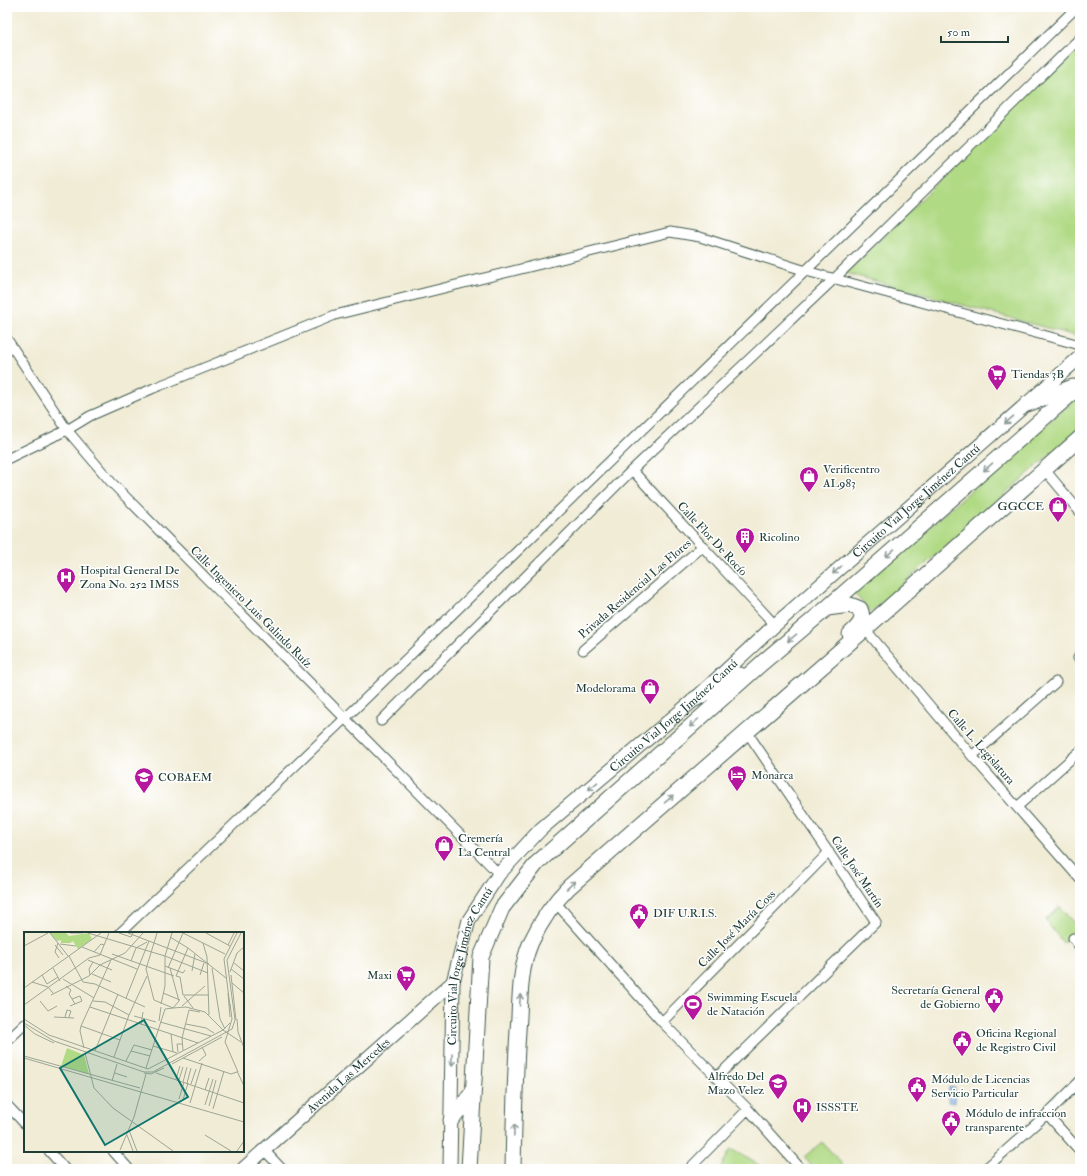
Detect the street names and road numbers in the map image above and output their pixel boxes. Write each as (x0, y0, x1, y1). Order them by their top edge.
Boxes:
street label: Circuito Vial Jorge Jiménez Cantú (849, 441, 983, 561)
street label: Calle Flor De Rocío (674, 499, 750, 579)
street label: Privada Residencial Las Flores (576, 536, 694, 642)
street label: Calle Ingeniero Luis Galindo Ruíz (187, 543, 315, 671)
street label: Circuito Vial Jorge Jiménez Cantú (606, 656, 741, 775)
street label: Calle L. Legislatura (944, 706, 1019, 789)
street label: Calle José Martín (827, 833, 887, 911)
street label: Circuito Vial Jorge Jiménez Cantú (444, 885, 496, 1046)
street label: Calle José María Coss (695, 887, 779, 971)
street label: Avenida Las Mercedes (303, 1034, 393, 1117)

